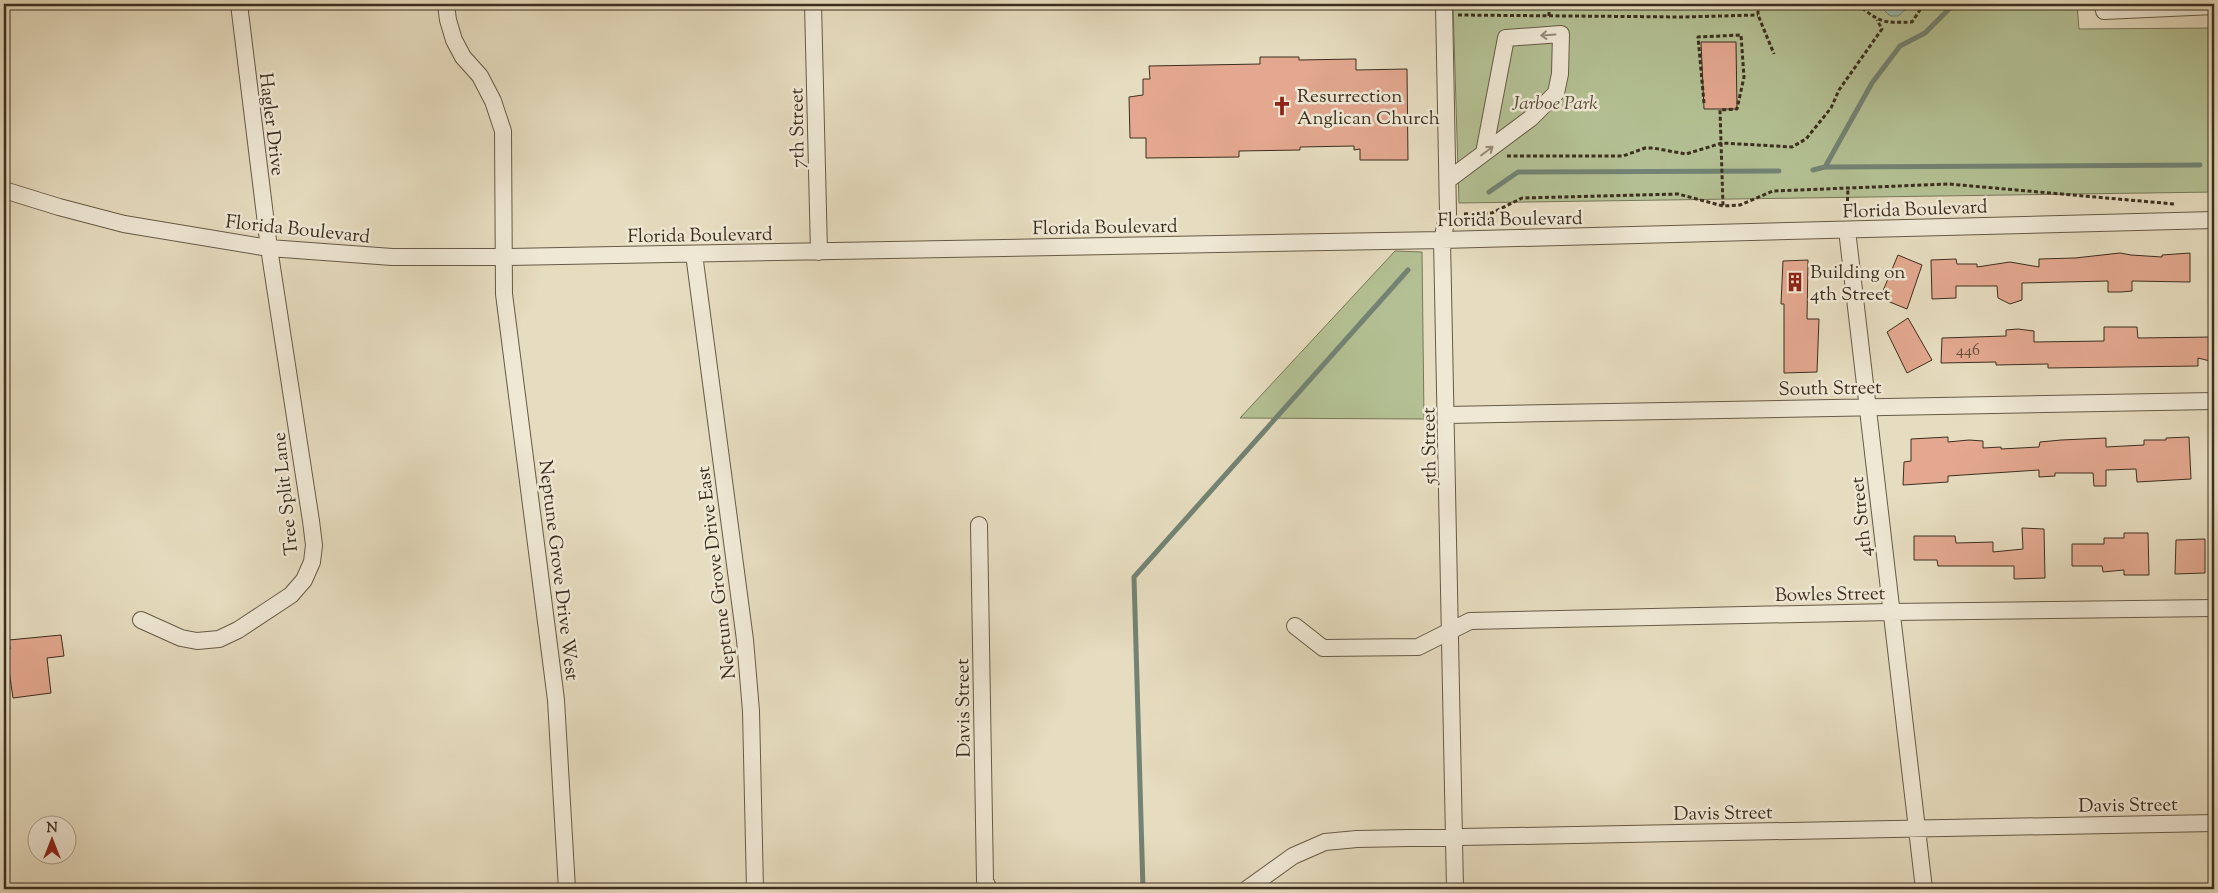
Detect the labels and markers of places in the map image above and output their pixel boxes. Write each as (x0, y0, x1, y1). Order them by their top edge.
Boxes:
place label: Resurrection Anglican Church (1297, 84, 1440, 133)
church icon: Resurrection Anglican Church (1271, 95, 1293, 117)
place label: Building on 4th Street (1810, 260, 1906, 309)
building icon: Building on 4th Street (1784, 271, 1806, 293)

